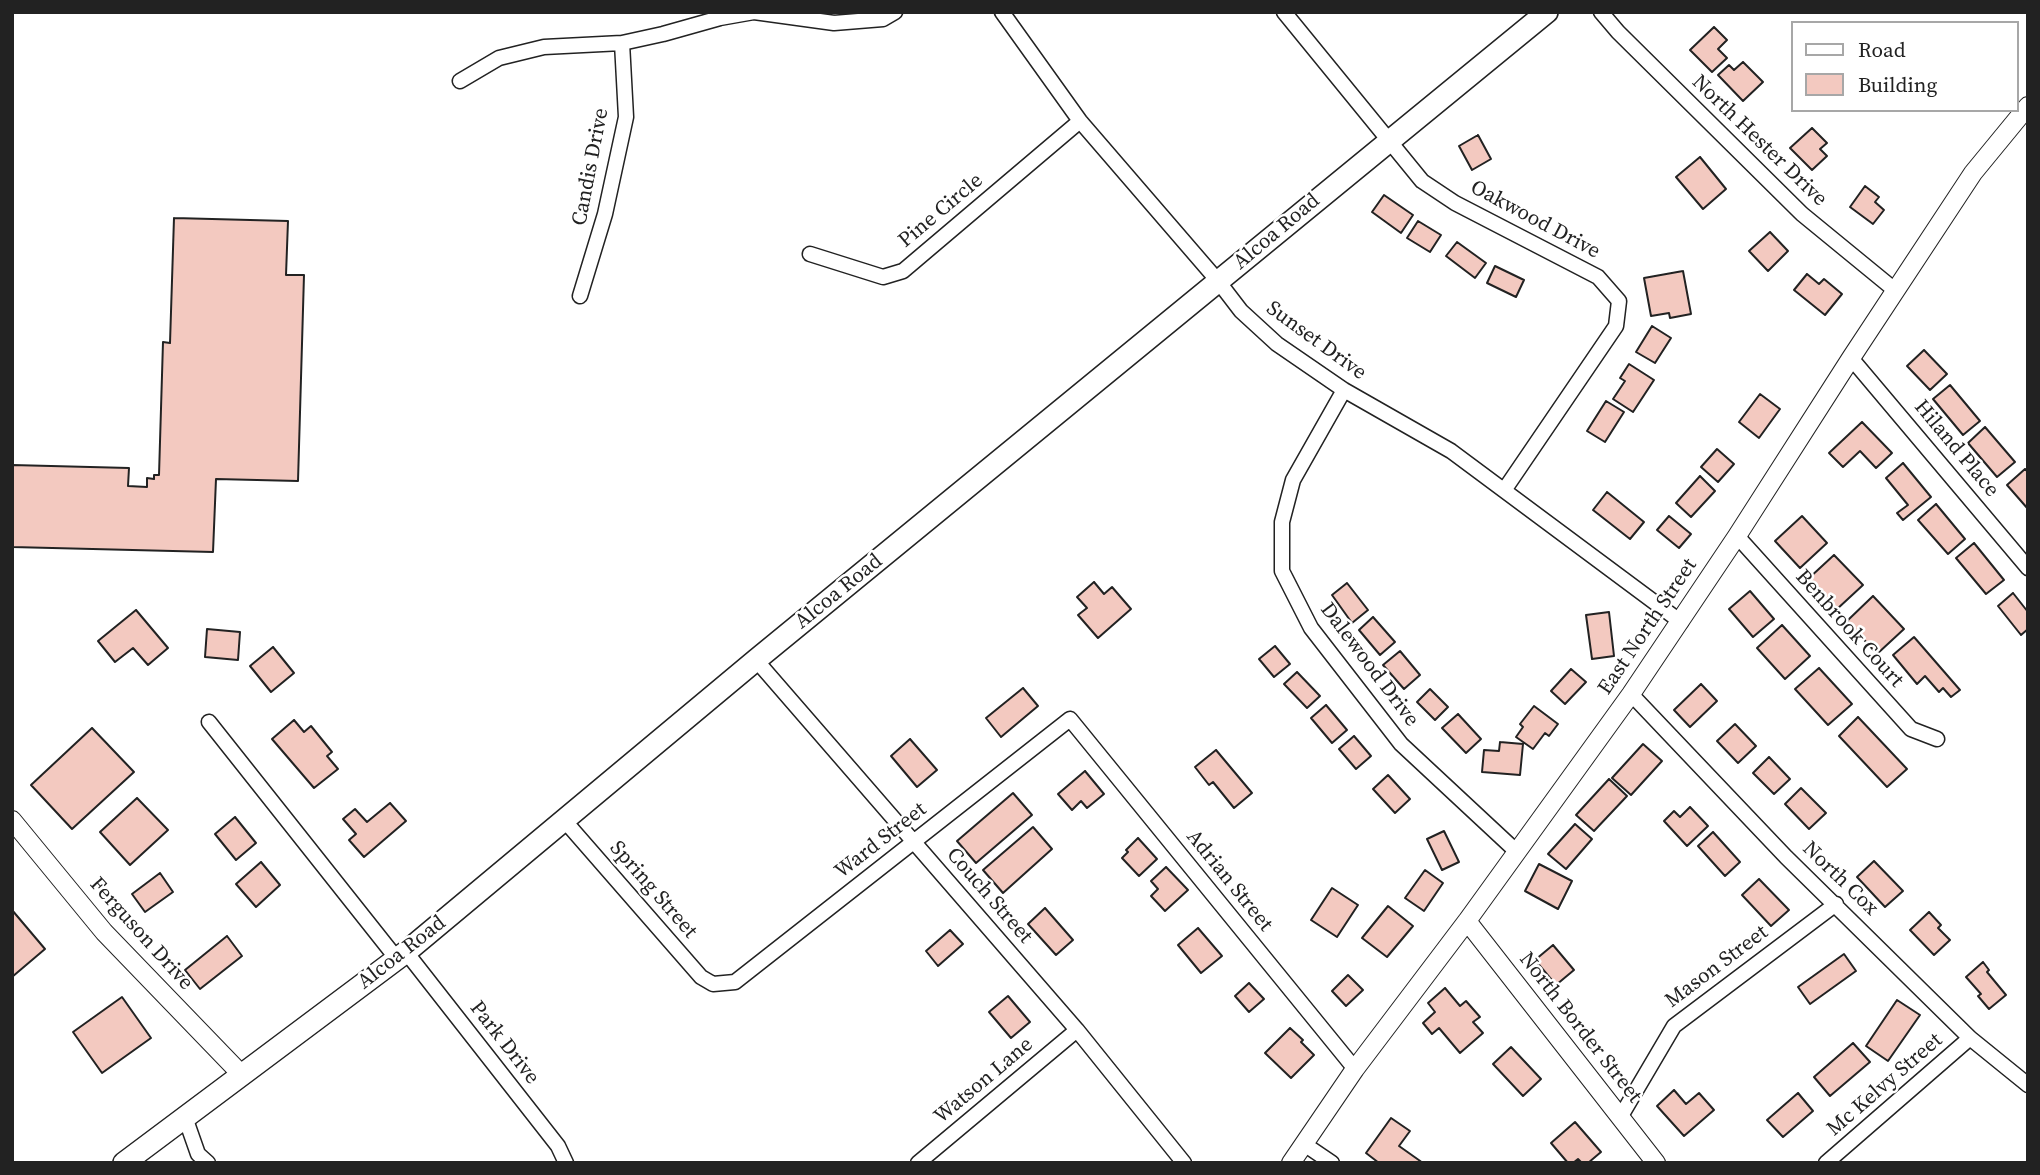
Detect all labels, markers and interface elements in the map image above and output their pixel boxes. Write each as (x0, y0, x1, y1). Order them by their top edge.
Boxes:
legend (1792, 21, 2019, 112)
text: Road (1858, 35, 1906, 64)
street label: North Hester Drive (1686, 70, 1832, 212)
text: Building (1858, 70, 1937, 99)
street label: Candis Drive (567, 106, 615, 228)
street label: Pine Circle (894, 168, 988, 254)
street label: Oakwood Drive (1466, 175, 1604, 265)
street label: Alcoa Road (1229, 189, 1325, 275)
street label: Sunset Drive (1261, 296, 1371, 386)
street label: Hiland Place (1908, 395, 2004, 503)
street label: Alcoa Road (790, 549, 888, 635)
street label: East North Street (1593, 554, 1703, 700)
street label: Benbrook Court (1790, 565, 1908, 693)
street label: Dalewood Drive (1314, 598, 1424, 732)
street label: Ward Street (830, 797, 932, 885)
street label: Adrian Street (1180, 825, 1278, 937)
street label: Spring Street (604, 836, 702, 944)
street label: North Cox (1797, 837, 1883, 921)
street label: Couch Street (941, 843, 1037, 949)
street label: Ferguson Drive (84, 873, 198, 995)
street label: Alcoa Road (353, 911, 451, 995)
street label: Mason Street (1661, 920, 1773, 1014)
street label: North Border Street (1513, 948, 1647, 1108)
street label: Park Drive (464, 996, 544, 1090)
street label: Mc Kelvy Street (1822, 1028, 1948, 1142)
street label: Watson Lane (930, 1032, 1038, 1130)

